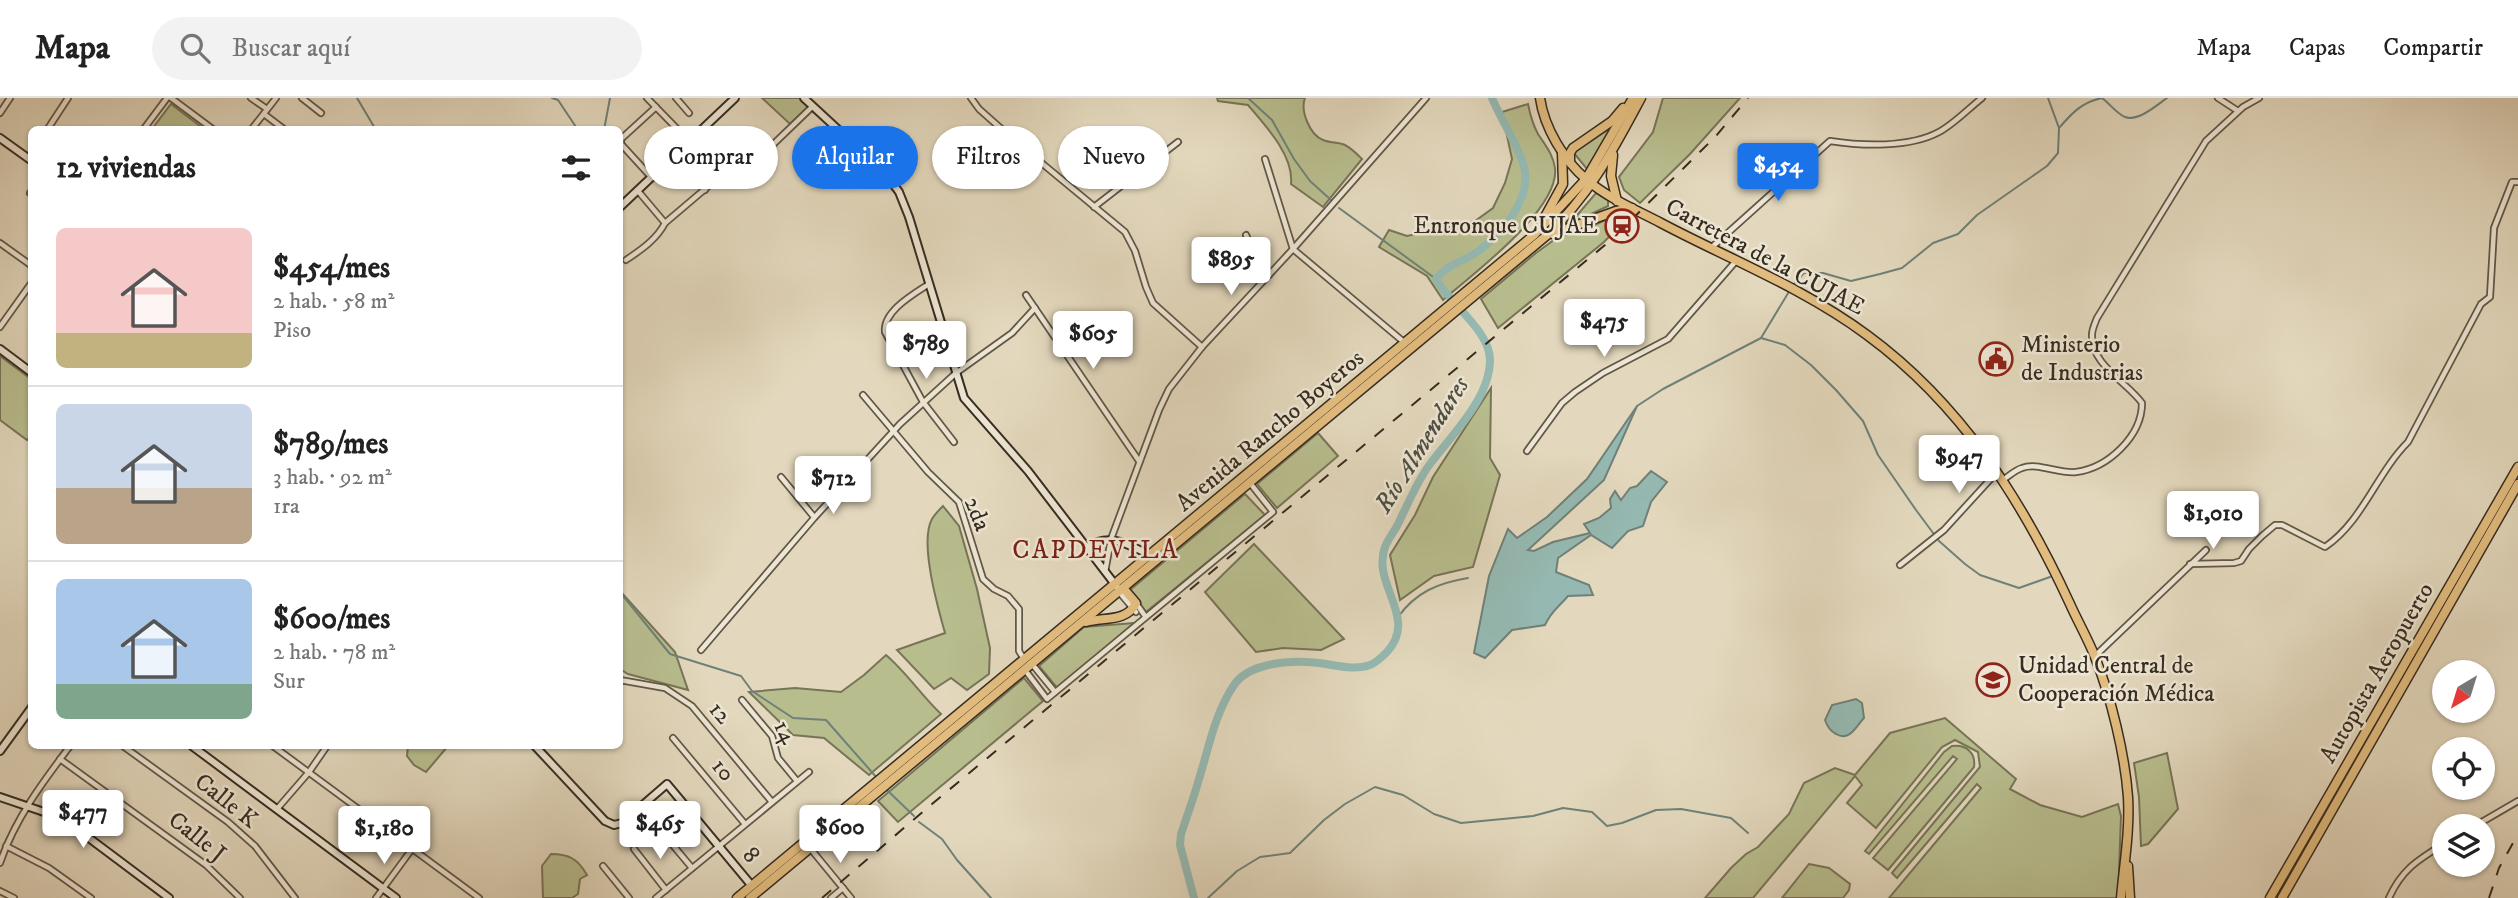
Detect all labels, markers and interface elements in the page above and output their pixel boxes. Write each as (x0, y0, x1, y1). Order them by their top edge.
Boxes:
search box (152, 17, 642, 80)
text: Mapa (35, 28, 110, 69)
icon: search (176, 29, 214, 67)
text: Buscar aquí (232, 32, 350, 65)
text: Mapa (2197, 33, 2251, 63)
text: Capas (2289, 33, 2345, 63)
text: Compartir (2383, 33, 2483, 63)
chip: Comprar (644, 126, 778, 189)
chip: Alquilar (792, 126, 918, 189)
chip: Filtros (932, 126, 1044, 189)
chip: Nuevo (1058, 126, 1169, 189)
pin: $454 (1737, 144, 1819, 203)
icon: filters (557, 149, 595, 187)
text: 12 viviendas (56, 150, 196, 187)
text: $454 (1753, 151, 1803, 180)
street label: Carretera de la CUJAE (1660, 192, 1870, 322)
station icon: Entronque CUJAE (1603, 207, 1641, 245)
place label: Entronque CUJAE (1413, 211, 1598, 241)
pin: $895 (1190, 238, 1272, 297)
text: $895 (1208, 245, 1254, 274)
text: $454/mes (273, 250, 390, 287)
icon: home (112, 256, 196, 340)
text: 2 hab. · 58 m² (273, 287, 395, 316)
pin: $475 (1563, 300, 1645, 359)
text: $475 (1580, 307, 1628, 336)
pin: $605 (1052, 312, 1134, 371)
text: Piso (273, 316, 311, 345)
text: $605 (1069, 319, 1117, 348)
pin: $789 (885, 322, 967, 381)
text: $789 (902, 329, 950, 358)
place label: Ministerio de Industrias (2021, 330, 2143, 388)
public building icon: Ministerio de Industrias (1977, 340, 2015, 378)
street label: Avenida Rancho Boyeros (1170, 344, 1370, 518)
water label: Río Almendares (1367, 370, 1478, 520)
text: $789/mes (273, 426, 388, 463)
icon: home (112, 432, 196, 516)
pin: $947 (1918, 436, 2000, 495)
text: $947 (1935, 443, 1983, 472)
pin: $712 (792, 456, 874, 516)
text: 3 hab. · 92 m² (273, 463, 392, 492)
text: $712 (811, 464, 855, 493)
pin: $1,010 (2156, 491, 2270, 551)
text: 1ra (273, 492, 300, 521)
street label: 2da (957, 493, 998, 536)
text: $1,010 (2183, 499, 2243, 528)
district label: CAPDEVILA (1012, 534, 1180, 567)
street label: Autopista Aeropuerto (2313, 578, 2441, 768)
text: $600/mes (273, 601, 390, 638)
icon: home (112, 607, 196, 691)
text: 2 hab. · 78 m² (273, 638, 395, 667)
place label: Unidad Central de Cooperación Médica (2018, 651, 2215, 709)
north arrow (2432, 660, 2496, 723)
map controls (2432, 660, 2495, 877)
school or university icon: Unidad Central de Cooperación Médica (1974, 661, 2012, 699)
text: Sur (273, 667, 305, 696)
street label: 12 (702, 695, 738, 731)
street label: 14 (766, 715, 804, 750)
button: locate (2432, 737, 2495, 800)
street label: 10 (705, 752, 741, 788)
street label: Calle K (188, 767, 264, 835)
pin: $477 (42, 790, 124, 850)
text: $477 (58, 798, 108, 827)
pin: $465 (619, 802, 701, 861)
street label: Calle J (162, 805, 232, 869)
pin: $1,180 (327, 806, 441, 866)
pin: $600 (799, 806, 881, 865)
text: $465 (635, 809, 685, 838)
text: $600 (815, 813, 865, 842)
text: $1,180 (354, 814, 414, 843)
button: layers (2432, 814, 2495, 877)
street label: 8 (736, 841, 766, 869)

